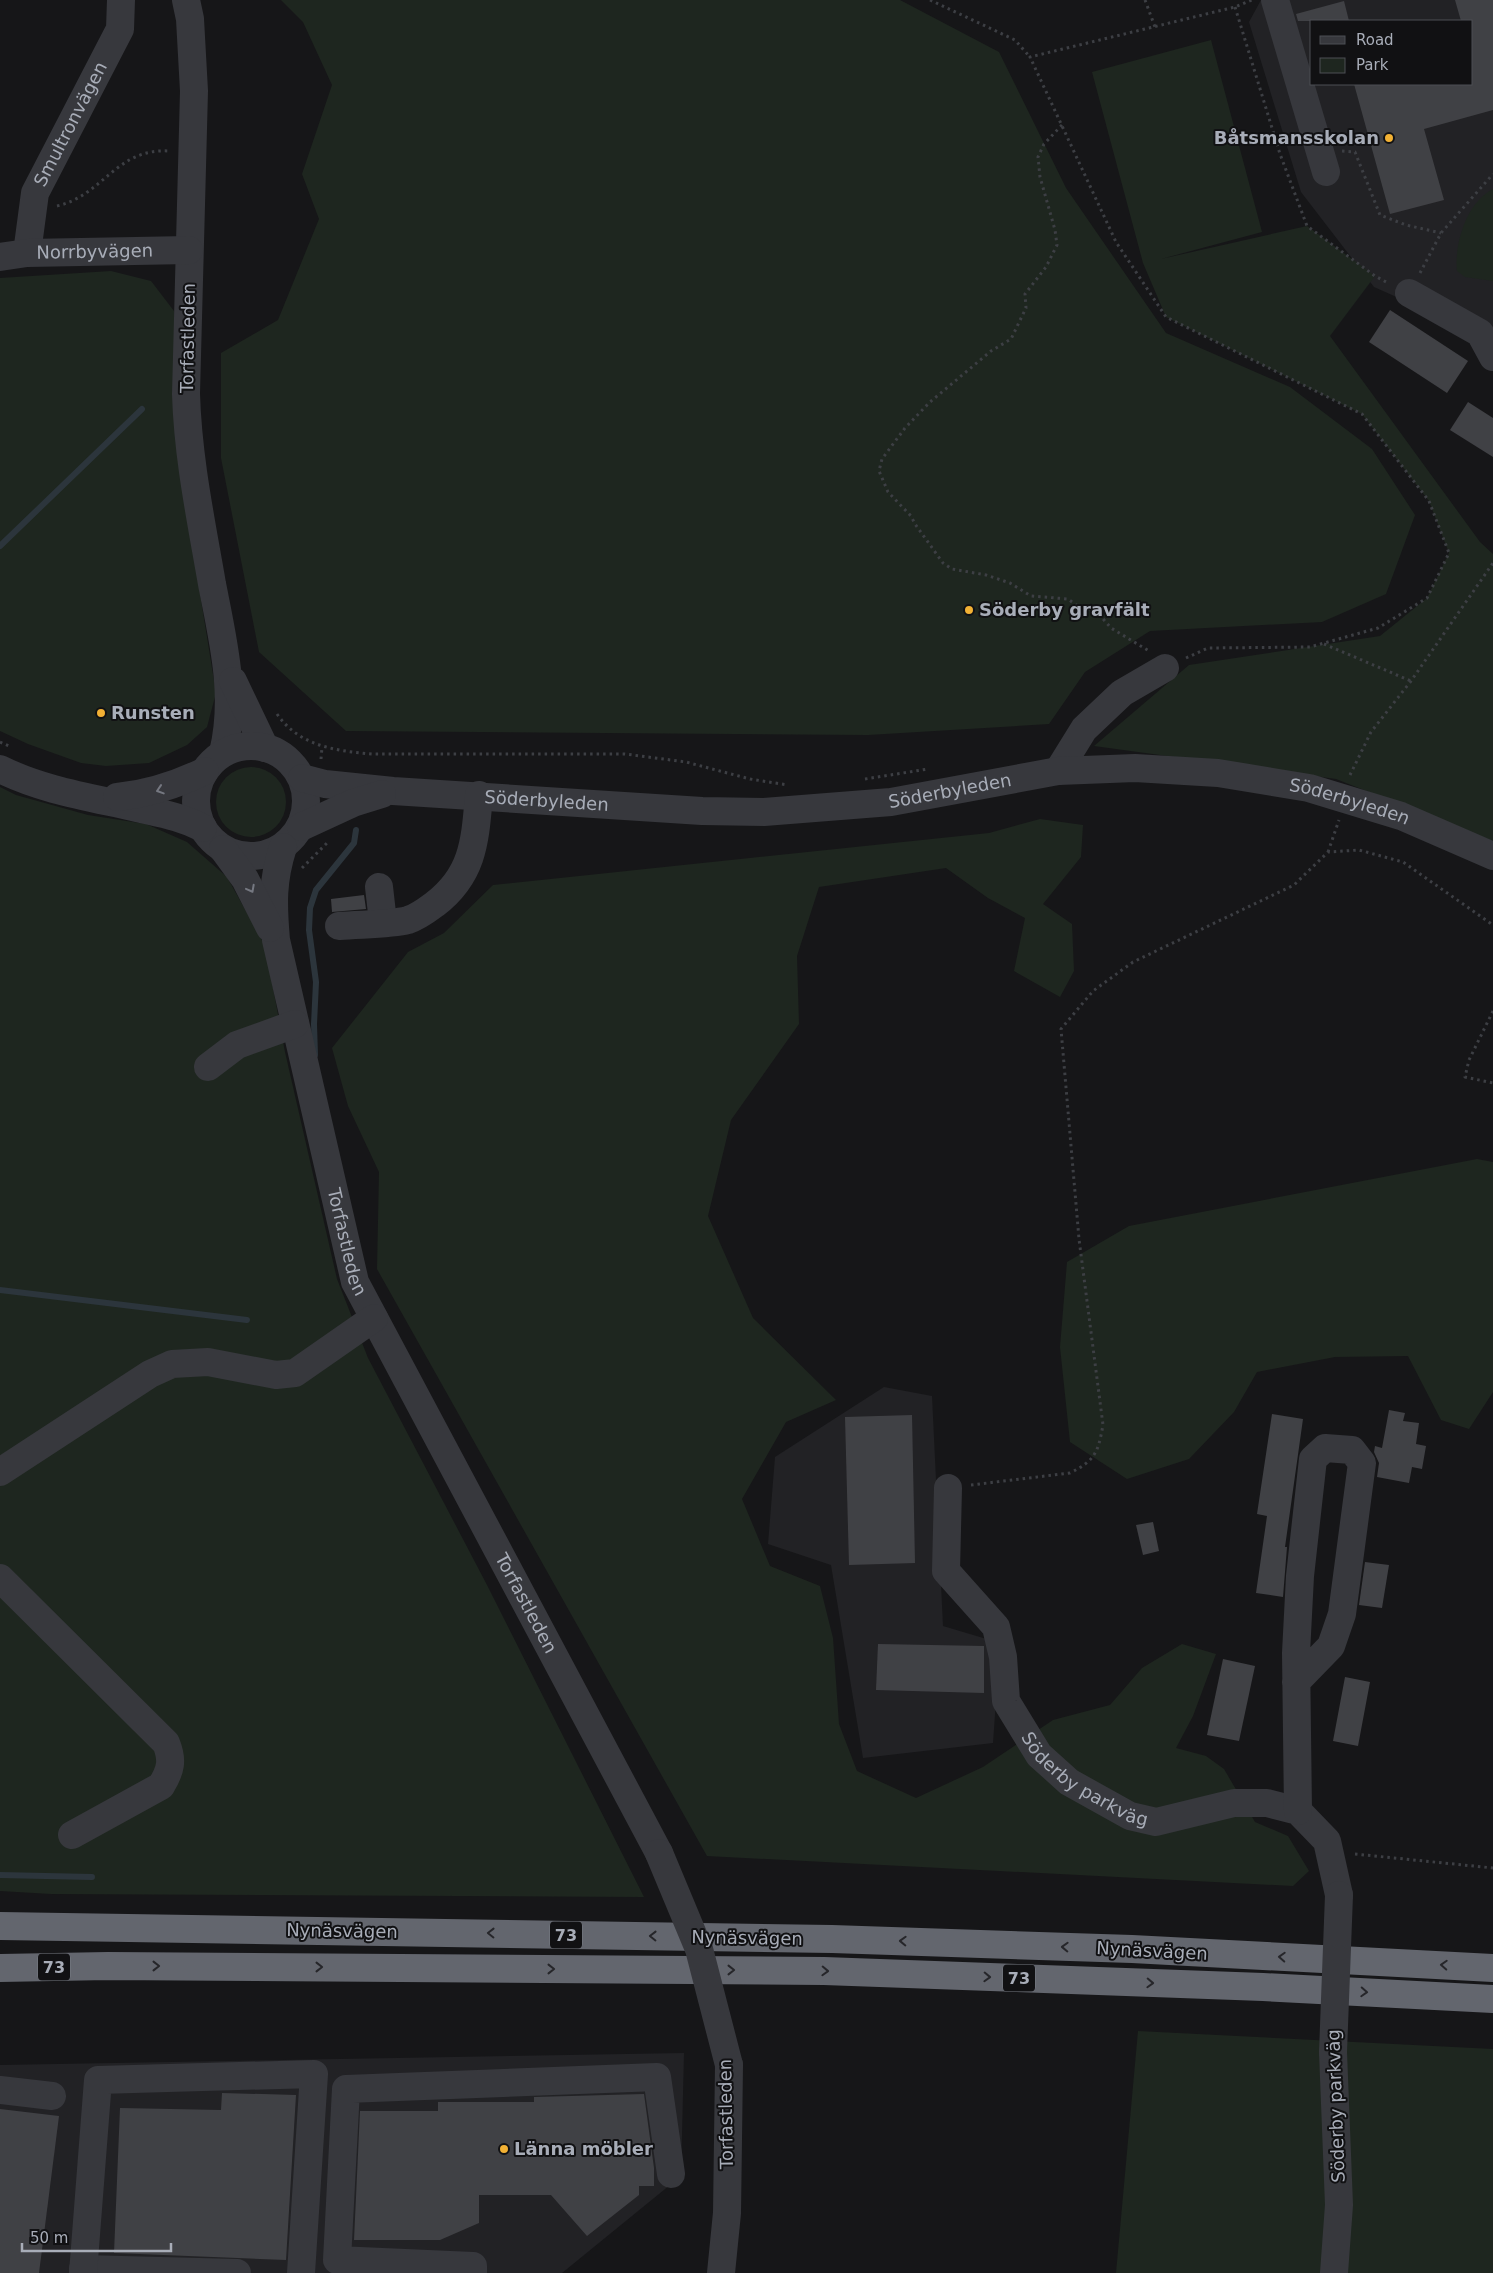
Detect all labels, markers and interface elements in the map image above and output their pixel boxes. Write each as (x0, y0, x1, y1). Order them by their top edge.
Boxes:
legend (1310, 20, 1473, 85)
text: Road (1356, 31, 1394, 49)
text: Park (1356, 56, 1389, 74)
street label: Smultronvägen (29, 58, 111, 190)
place label: Båtsmansskolan (1214, 127, 1379, 148)
marker: Båtsmansskolan (1383, 132, 1395, 144)
street label: Norrbyvägen (36, 240, 153, 263)
street label: Torfastleden (176, 283, 199, 394)
place label: Söderby gravfält (979, 599, 1150, 620)
marker: Söderby gravfält (963, 604, 975, 616)
place label: Runsten (111, 702, 195, 723)
marker: Runsten (95, 707, 107, 719)
street label: Söderbyleden (887, 769, 1013, 812)
street label: Söderbyleden (1288, 774, 1413, 829)
one-way arrow (156, 784, 165, 794)
street label: Söderbyleden (484, 786, 609, 815)
one-way arrow (245, 884, 255, 893)
street label: Torfastleden (323, 1185, 371, 1299)
street label: Torfastleden (491, 1549, 562, 1657)
street label: Söderby parkväg (1017, 1728, 1150, 1830)
street label: Nynäsvägen (286, 1919, 398, 1942)
road number: 73 (550, 1922, 582, 1948)
street label: Nynäsvägen (691, 1926, 803, 1949)
one-way arrow (486, 1928, 494, 1939)
one-way arrow (649, 1931, 656, 1941)
one-way arrow (899, 1936, 907, 1947)
street label: Nynäsvägen (1096, 1937, 1208, 1964)
one-way arrow (1061, 1942, 1069, 1952)
one-way arrow (1278, 1952, 1286, 1963)
road number: 73 (38, 1954, 70, 1980)
one-way arrow (1440, 1960, 1448, 1971)
one-way arrow (153, 1961, 161, 1972)
one-way arrow (316, 1962, 323, 1972)
one-way arrow (548, 1964, 556, 1974)
one-way arrow (728, 1965, 736, 1975)
road number: 73 (1003, 1965, 1035, 1992)
one-way arrow (821, 1966, 829, 1976)
one-way arrow (983, 1971, 991, 1982)
one-way arrow (1146, 1977, 1154, 1988)
one-way arrow (1360, 1987, 1368, 1998)
street label: Söderby parkväg (1322, 2029, 1349, 2183)
street label: Torfastleden (714, 2059, 737, 2170)
place label: Länna möbler (514, 2138, 653, 2159)
marker: Länna möbler (498, 2143, 510, 2155)
scale bar (22, 2220, 171, 2252)
text: 50 m (30, 2229, 68, 2247)

